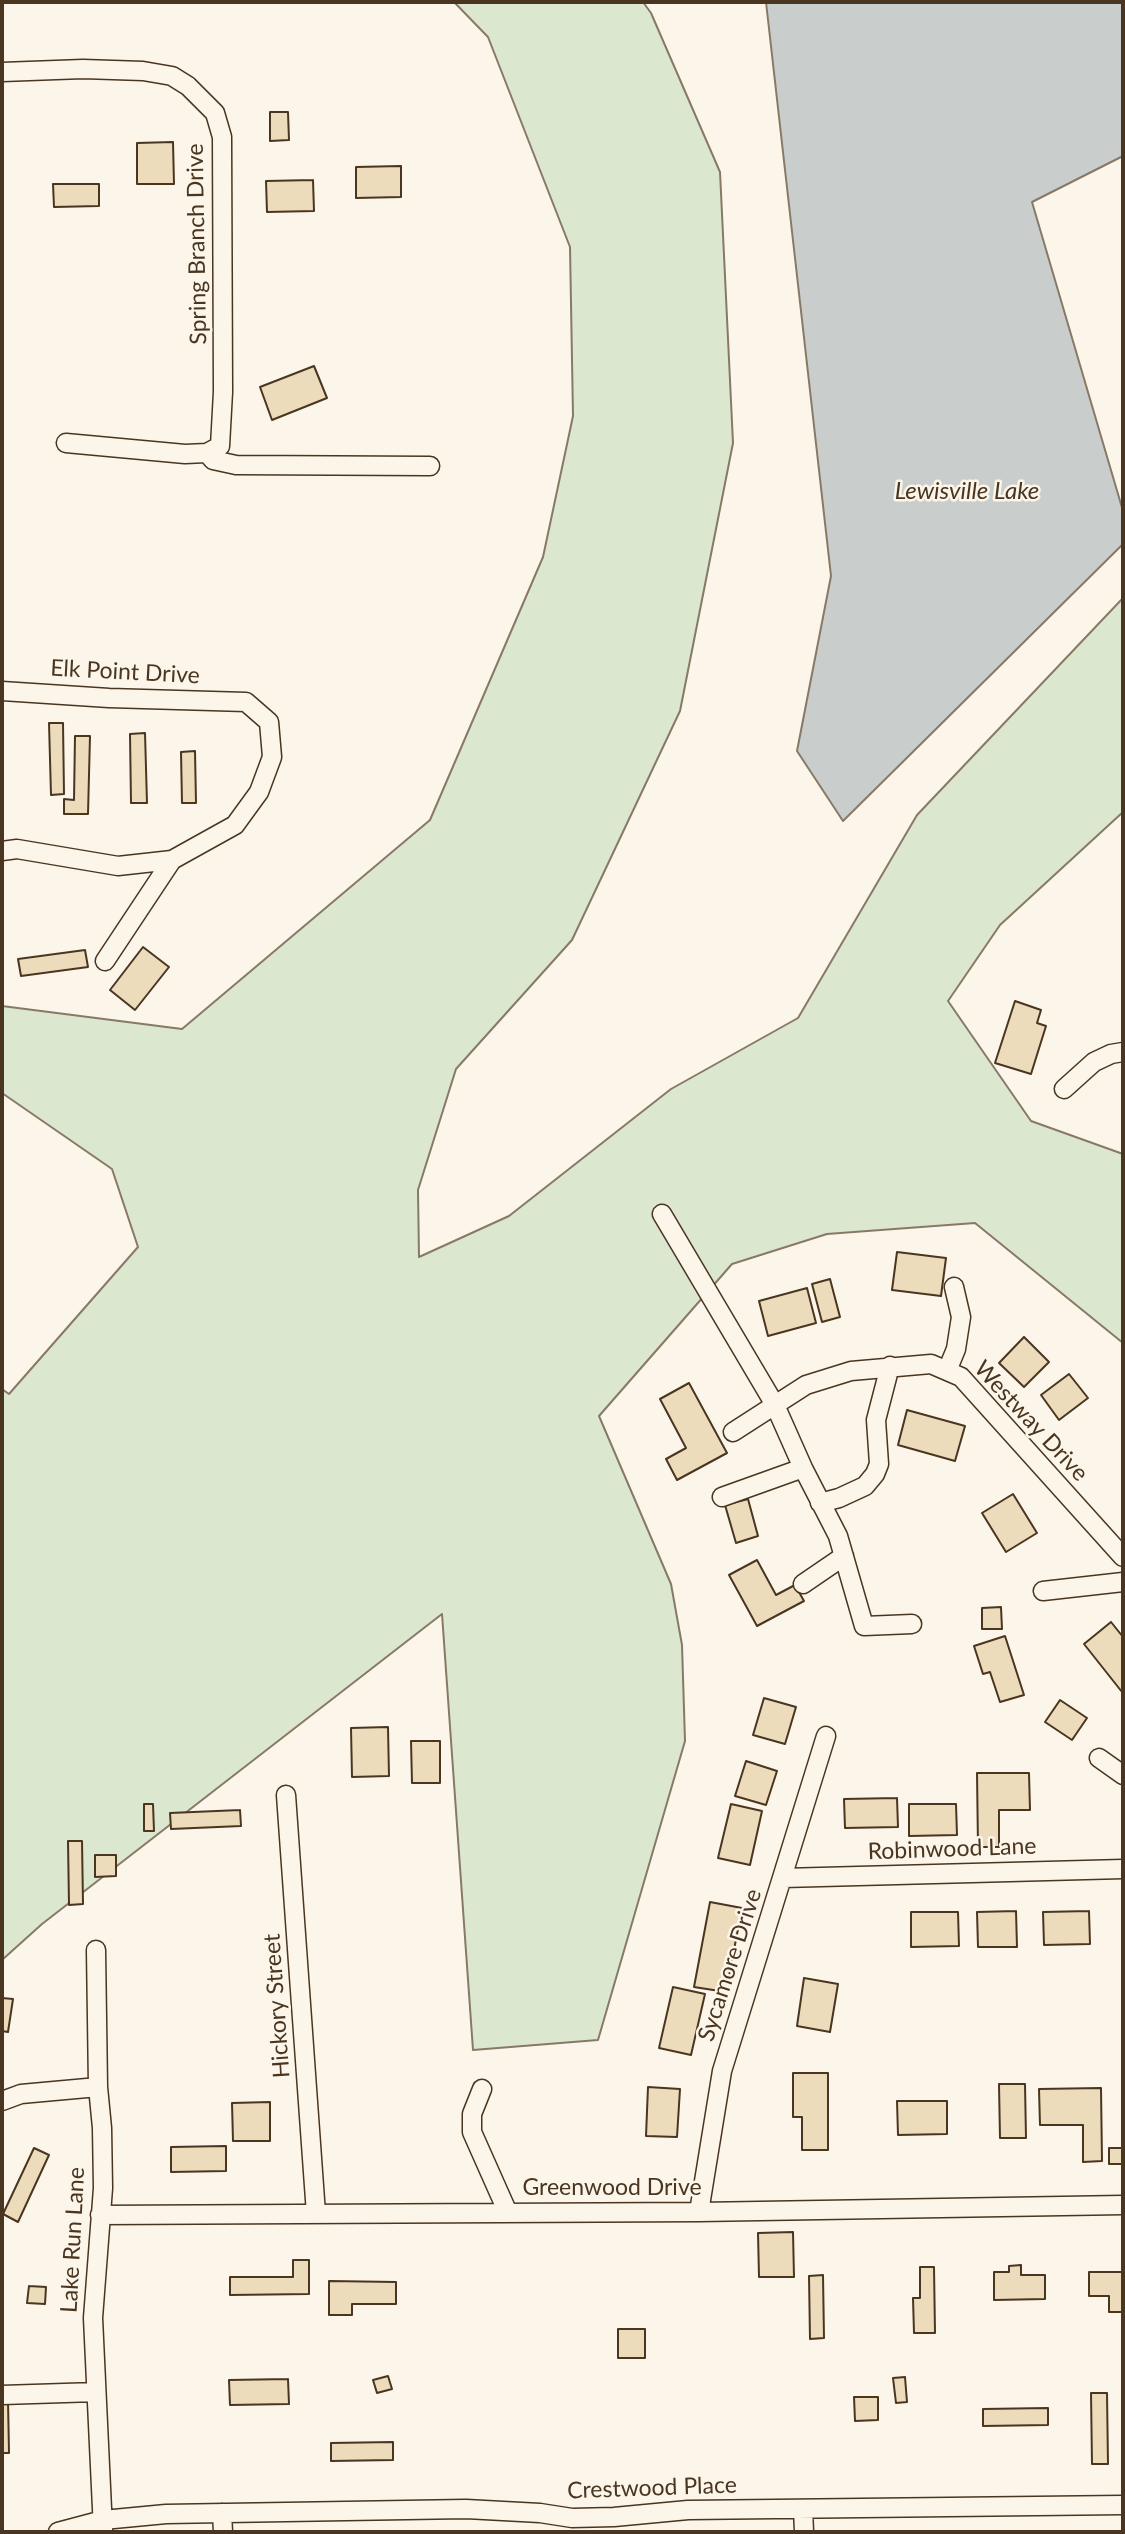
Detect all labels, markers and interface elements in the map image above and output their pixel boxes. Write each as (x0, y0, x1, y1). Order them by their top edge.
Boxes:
street label: Spring Branch Drive (181, 143, 213, 345)
water label: Lewisville Lake (895, 477, 1039, 505)
street label: Elk Point Drive (50, 654, 200, 690)
street label: Westway Drive (968, 1355, 1094, 1487)
street label: Robinwood Lane (867, 1832, 1037, 1866)
street label: Sycamore Drive (692, 1885, 768, 2045)
street label: Hickory Street (258, 1933, 296, 2079)
street label: Lake Run Lane (55, 2166, 91, 2314)
street label: Greenwood Drive (522, 2174, 702, 2202)
street label: Crestwood Place (567, 2471, 737, 2505)

